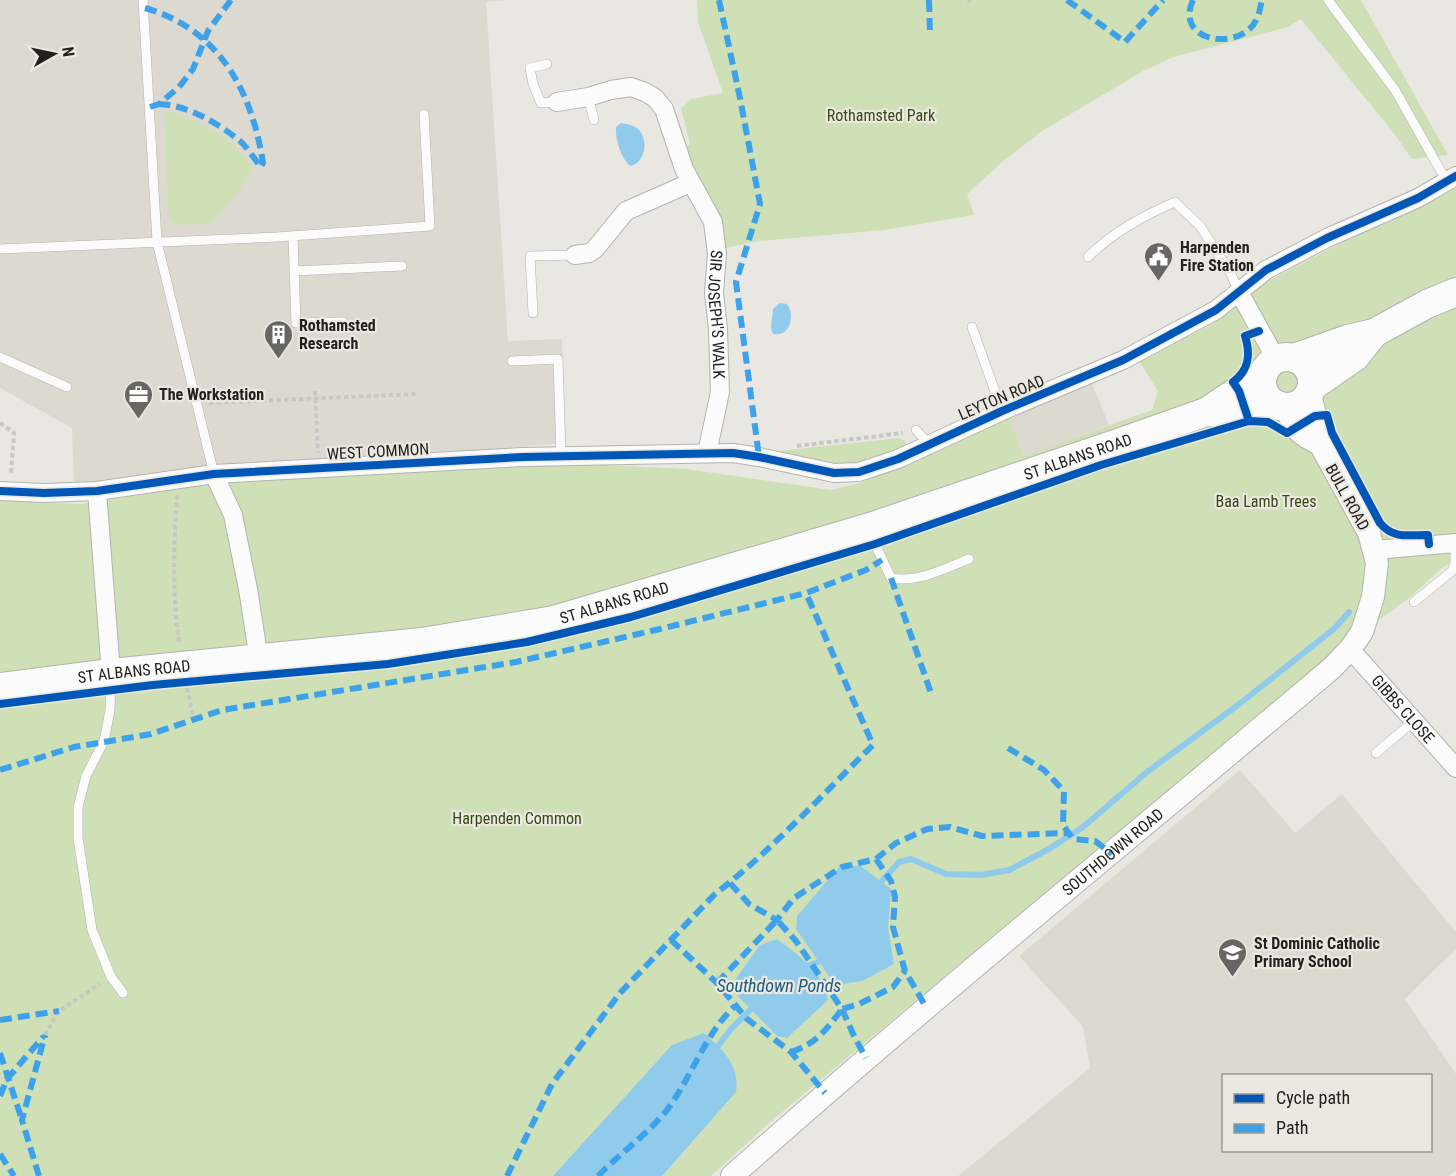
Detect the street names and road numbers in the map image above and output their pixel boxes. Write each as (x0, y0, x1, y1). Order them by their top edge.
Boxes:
street label: SIR JOSEPH'S WALK (704, 249, 729, 379)
street label: LEYTON ROAD (955, 371, 1047, 424)
street label: ST ALBANS ROAD (1021, 430, 1135, 484)
street label: WEST COMMON (326, 439, 430, 464)
street label: BULL ROAD (1322, 461, 1374, 534)
street label: ST ALBANS ROAD (557, 578, 671, 628)
street label: ST ALBANS ROAD (77, 656, 191, 687)
street label: GIBBS CLOSE (1367, 671, 1438, 747)
street label: SOUTHDOWN ROAD (1058, 804, 1167, 900)

